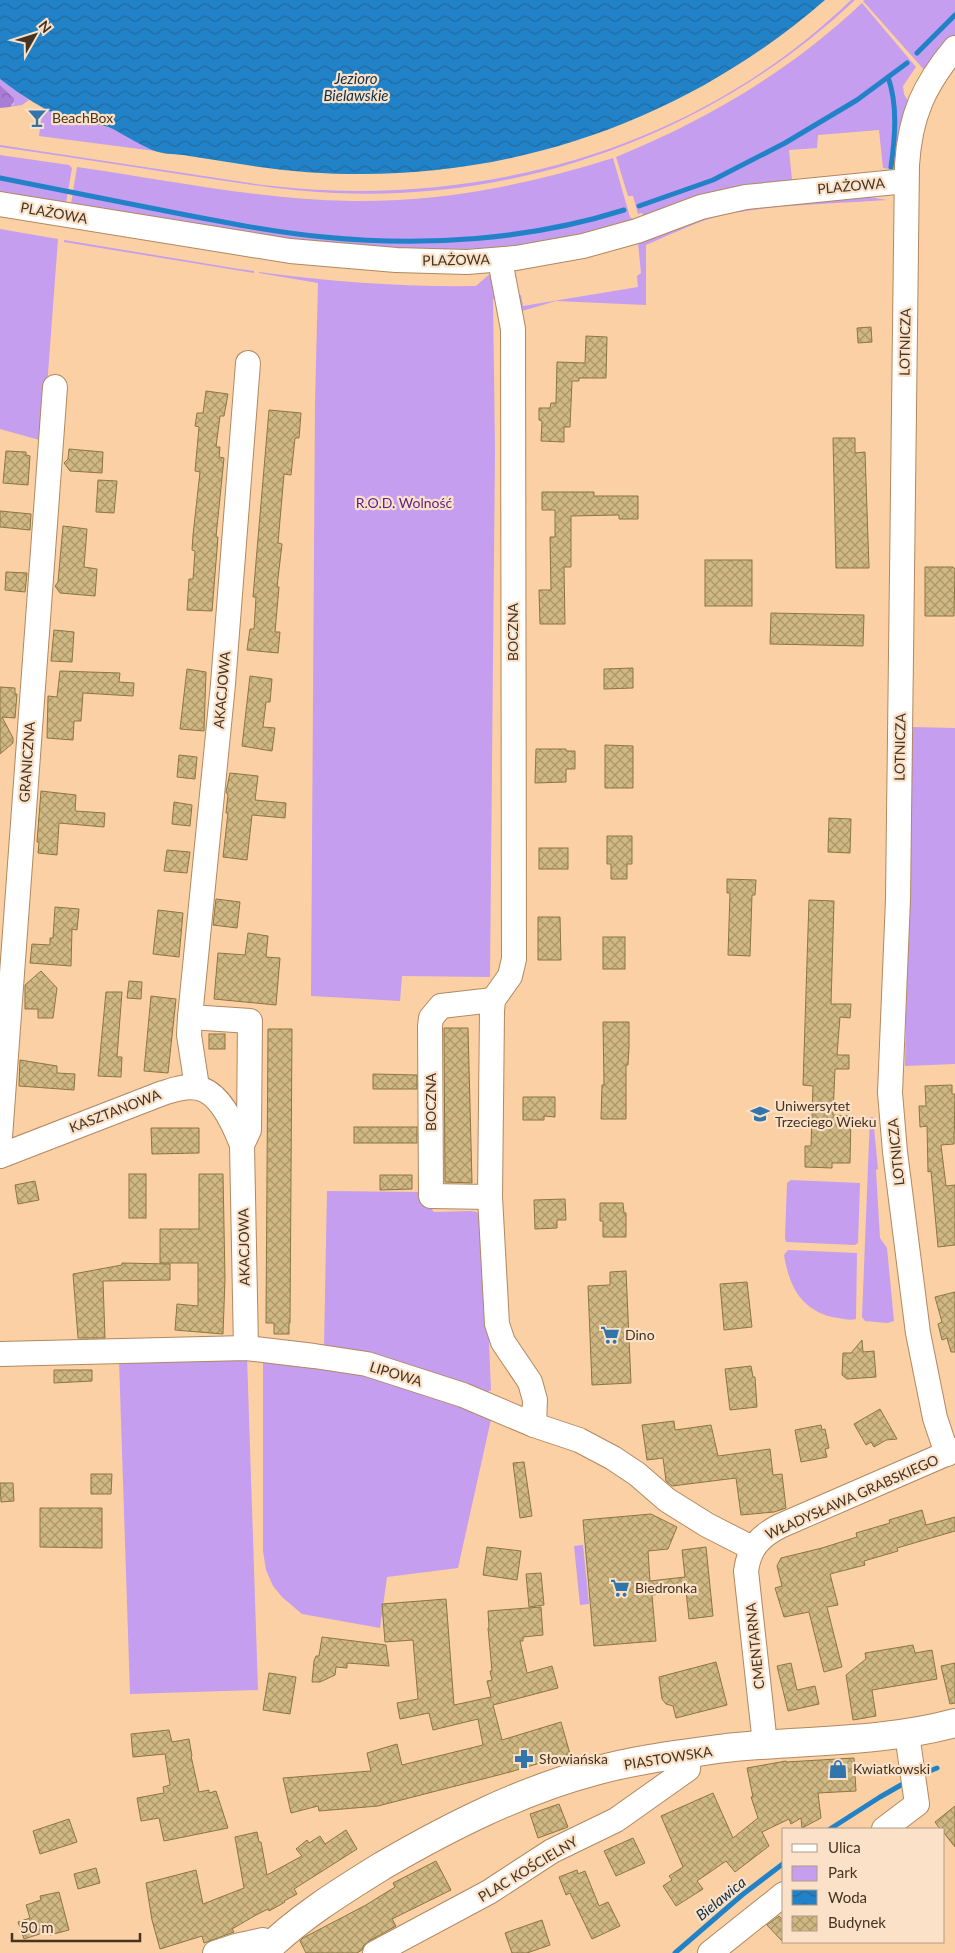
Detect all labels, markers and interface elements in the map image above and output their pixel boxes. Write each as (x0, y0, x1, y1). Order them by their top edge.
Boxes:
north arrow (10, 10, 60, 60)
text: N (35, 17, 55, 36)
water label: Jezioro Bielawskie (323, 69, 389, 104)
bar icon: BeachBox (26, 107, 48, 129)
place label: BeachBox (52, 109, 113, 126)
street label: PLAŻOWA (816, 174, 886, 197)
street label: PLAŻOWA (19, 198, 89, 227)
street label: PLAŻOWA (422, 250, 491, 269)
street label: LOTNICZA (895, 308, 914, 376)
park label: R.O.D. Wolność (356, 494, 453, 511)
street label: BOCZNA (504, 602, 521, 661)
street label: AKACJOWA (210, 650, 233, 729)
street label: LOTNICZA (890, 713, 909, 781)
street label: GRANICZNA (15, 720, 38, 803)
street label: BOCZNA (422, 1072, 439, 1131)
street label: KASZTANOWA (67, 1085, 163, 1136)
place label: Uniwersytet Trzeciego Wieku (775, 1097, 876, 1130)
school or university icon: Uniwersytet Trzeciego Wieku (749, 1103, 771, 1125)
street label: LOTNICZA (883, 1117, 907, 1187)
street label: AKACJOWA (234, 1208, 253, 1286)
supermarket icon: Dino (599, 1324, 621, 1346)
place label: Dino (625, 1326, 655, 1343)
street label: LIPOWA (368, 1358, 425, 1390)
street label: WŁADYSŁAWA GRABSKIEGO (763, 1451, 941, 1542)
supermarket icon: Biedronka (609, 1577, 631, 1599)
place label: Biedronka (635, 1579, 697, 1596)
street label: CMENTARNA (741, 1601, 767, 1690)
street label: PIASTOWSKA (623, 1742, 714, 1773)
pharmacy icon: Słowiańska (513, 1748, 535, 1770)
place label: Słowiańska (539, 1750, 608, 1767)
shop icon: Kwiatkowski (827, 1758, 849, 1780)
place label: Kwiatkowski (853, 1760, 930, 1777)
legend (782, 1828, 945, 1943)
street label: PLAC KOŚCIELNY (475, 1832, 581, 1905)
text: Ulica (828, 1838, 861, 1856)
text: Park (828, 1863, 858, 1881)
water label: Bielawica (692, 1872, 749, 1924)
text: Woda (828, 1888, 867, 1906)
scale bar (12, 1910, 140, 1942)
text: Budynek (828, 1913, 886, 1931)
text: 50 m (20, 1918, 54, 1936)

